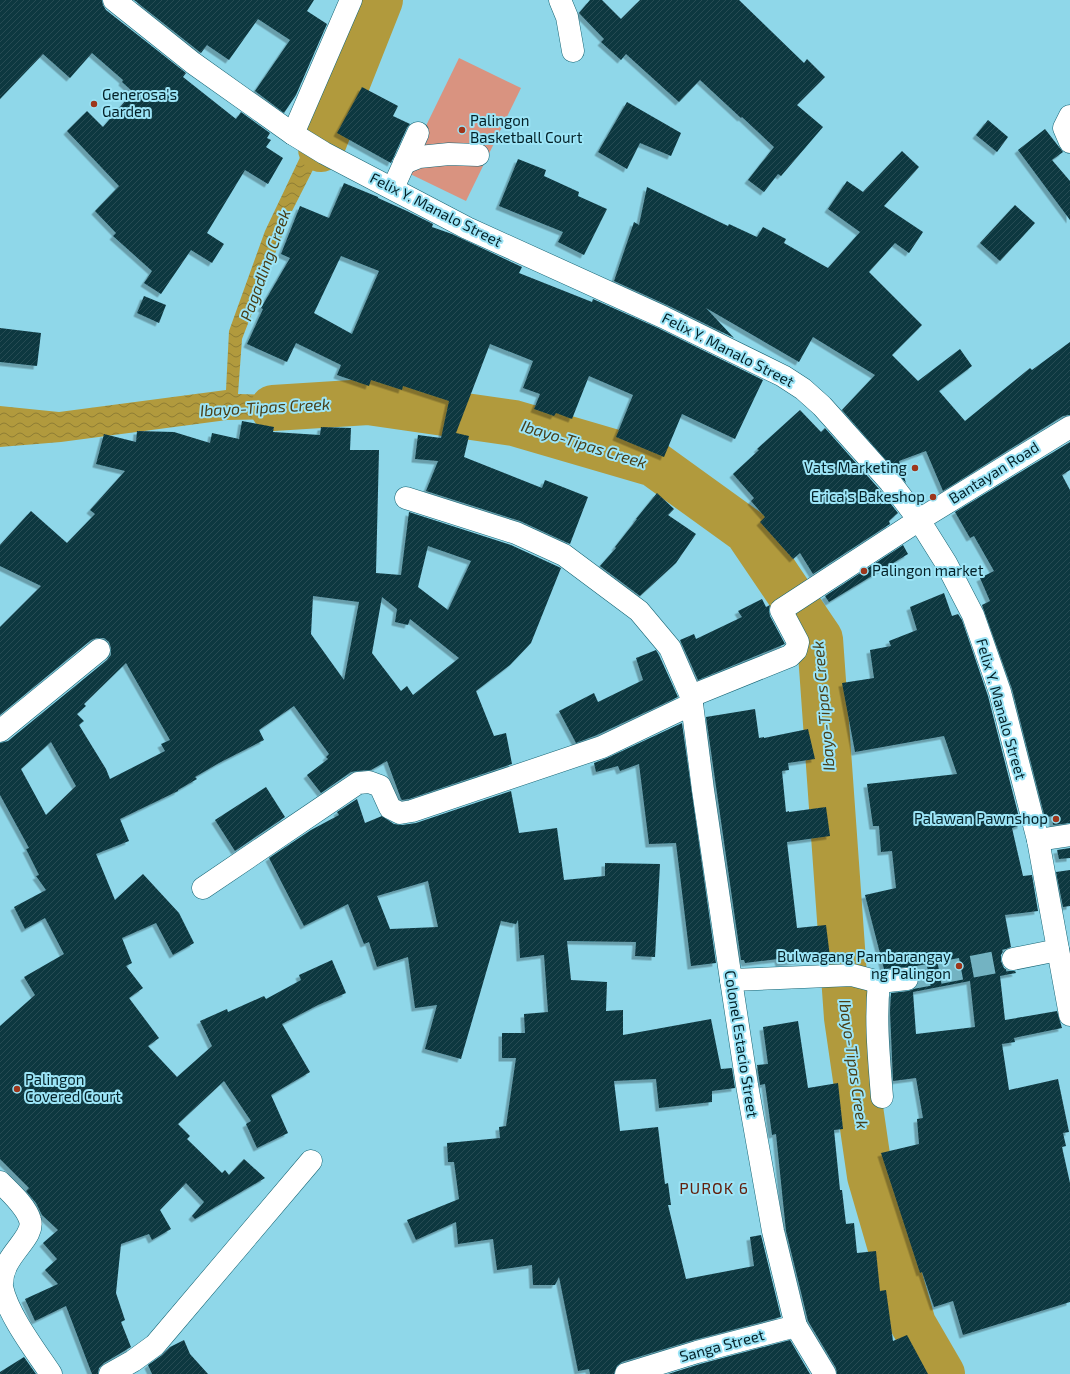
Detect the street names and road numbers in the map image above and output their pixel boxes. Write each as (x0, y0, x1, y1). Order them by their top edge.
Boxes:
street label: Felix Y. Manalo Street (367, 168, 506, 250)
street label: Felix Y. Manalo Street (659, 308, 798, 390)
street label: Bantayan Road (945, 437, 1042, 507)
street label: Felix Y. Manalo Street (973, 636, 1031, 782)
street label: Colonel Estacio Street (721, 969, 763, 1119)
street label: Sanga Street (677, 1325, 766, 1365)

